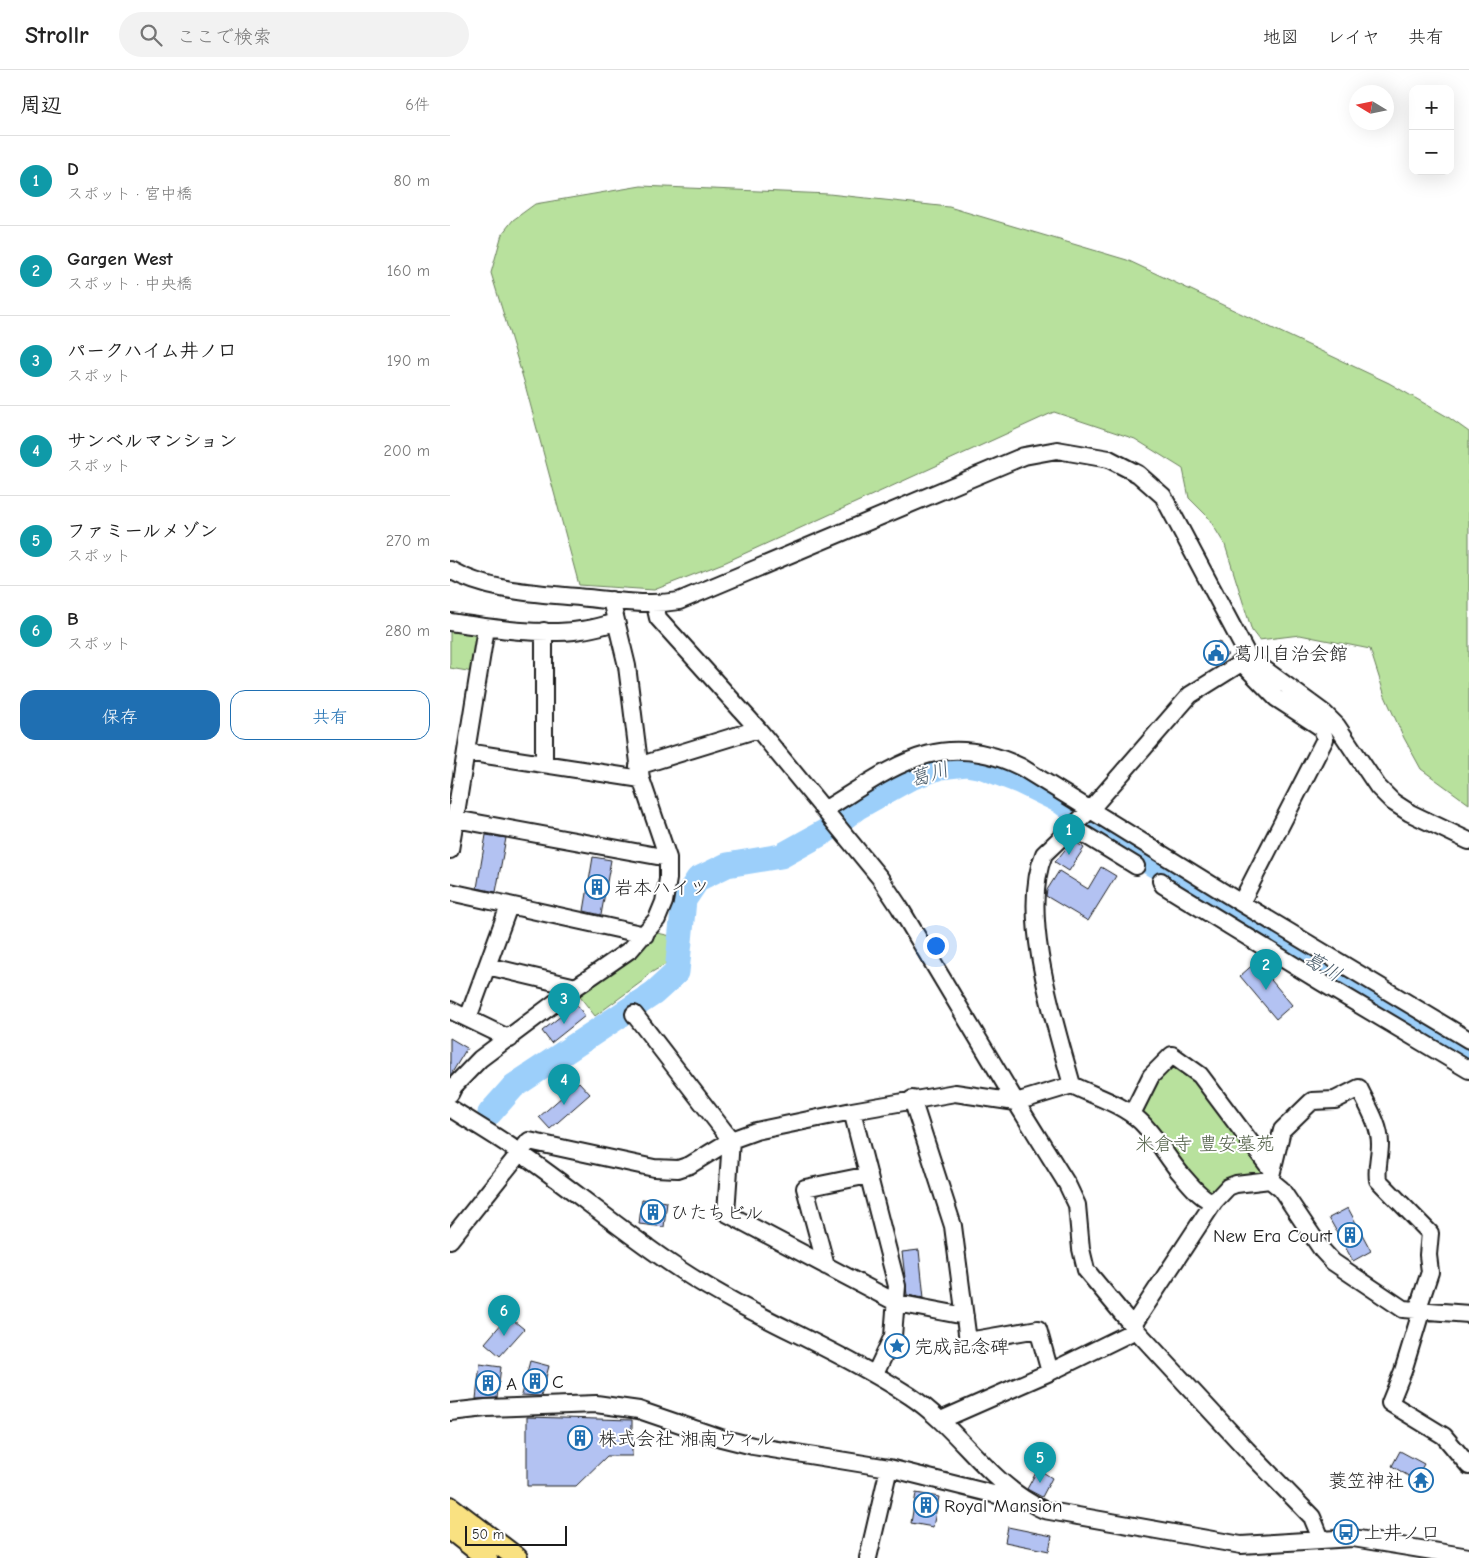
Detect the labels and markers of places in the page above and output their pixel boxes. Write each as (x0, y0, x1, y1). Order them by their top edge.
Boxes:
public building icon: 葛川自治会館 (1203, 640, 1229, 666)
place label: 葛川自治会館 (1234, 643, 1348, 665)
pin: 1 (1053, 814, 1085, 855)
building icon: 岩本ハイツ (584, 874, 610, 900)
place label: 岩本ハイツ (614, 877, 709, 899)
pin: 2 (1250, 949, 1282, 990)
pin: 3 (548, 983, 580, 1024)
pin: 4 (548, 1064, 580, 1105)
building icon: ひたちビル (640, 1199, 666, 1225)
place label: ひたちビル (670, 1202, 764, 1224)
building icon: New Era Court (1337, 1222, 1363, 1248)
place label: New Era Court (1213, 1225, 1333, 1247)
pin: 6 (488, 1295, 520, 1336)
place icon: 完成記念碑 (884, 1333, 910, 1359)
place label: 完成記念碑 (914, 1336, 1009, 1358)
building icon: C (522, 1368, 548, 1394)
building icon: A (475, 1370, 501, 1396)
place label: C (552, 1371, 564, 1393)
place label: A (506, 1373, 517, 1395)
building icon: 株式会社 湘南ウィル (567, 1425, 593, 1451)
place label: 株式会社 湘南ウィル (598, 1428, 775, 1450)
pin: 5 (1024, 1442, 1056, 1483)
temple icon: 蓑笠神社 (1408, 1467, 1434, 1493)
place label: 蓑笠神社 (1328, 1470, 1404, 1492)
building icon: Royal Mansion (913, 1492, 939, 1518)
place label: Royal Mansion (944, 1495, 1063, 1517)
bus stop icon: 上井ノ口 (1333, 1519, 1359, 1545)
place label: 上井ノ口 (1364, 1522, 1440, 1544)

